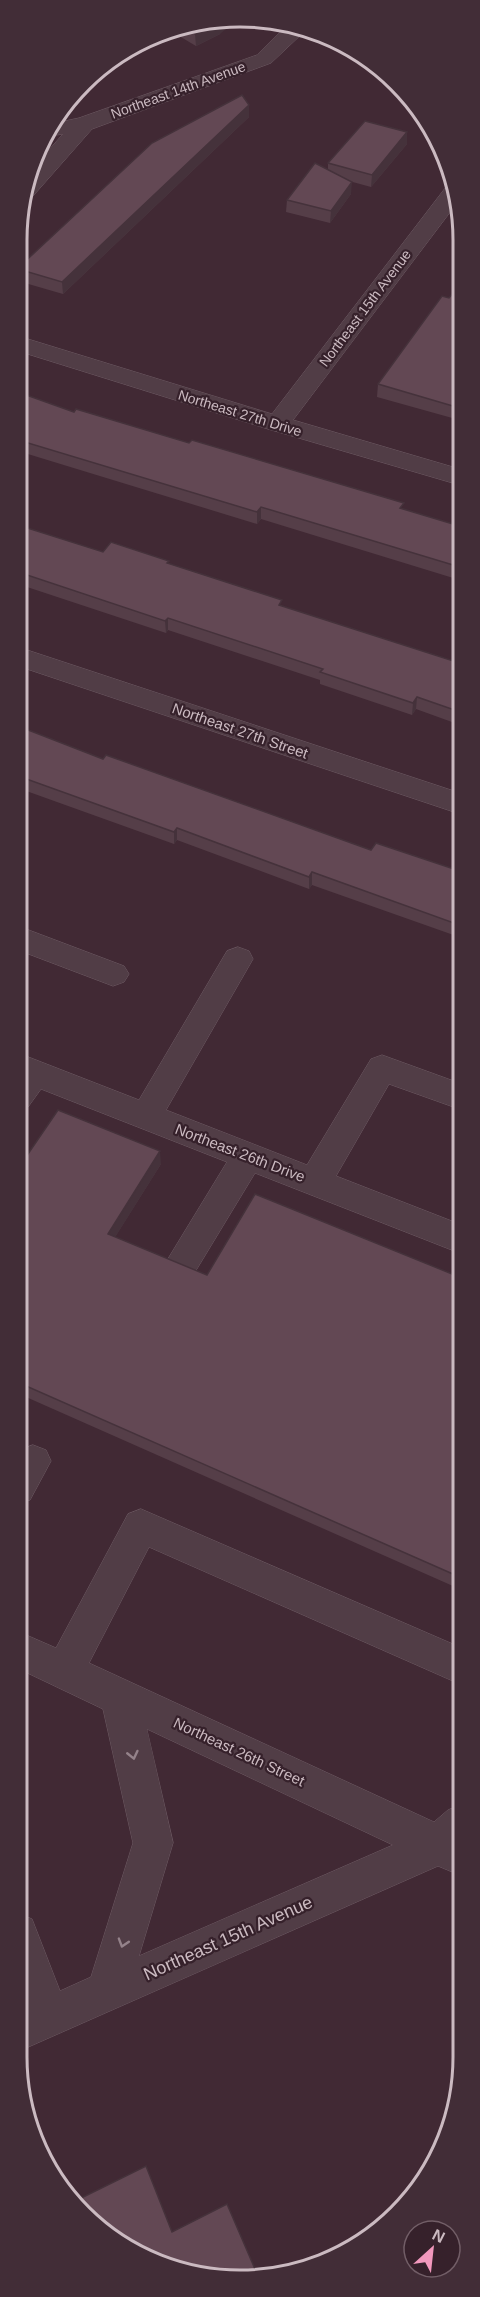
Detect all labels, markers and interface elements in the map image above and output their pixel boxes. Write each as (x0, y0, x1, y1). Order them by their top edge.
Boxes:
street label: Northeast 14th Avenue (108, 58, 248, 122)
street label: Northeast 15th Avenue (316, 246, 414, 370)
street label: Northeast 27th Drive (176, 387, 304, 439)
street label: Northeast 27th Street (170, 699, 311, 762)
street label: Northeast 26th Drive (173, 1120, 307, 1185)
street label: Northeast 26th Street (171, 1714, 308, 1790)
one-way arrow (125, 1749, 138, 1759)
street label: Northeast 15th Avenue (140, 1892, 316, 1984)
one-way arrow (118, 1937, 130, 1948)
north arrow (402, 2219, 462, 2279)
text: N (430, 2226, 448, 2246)

